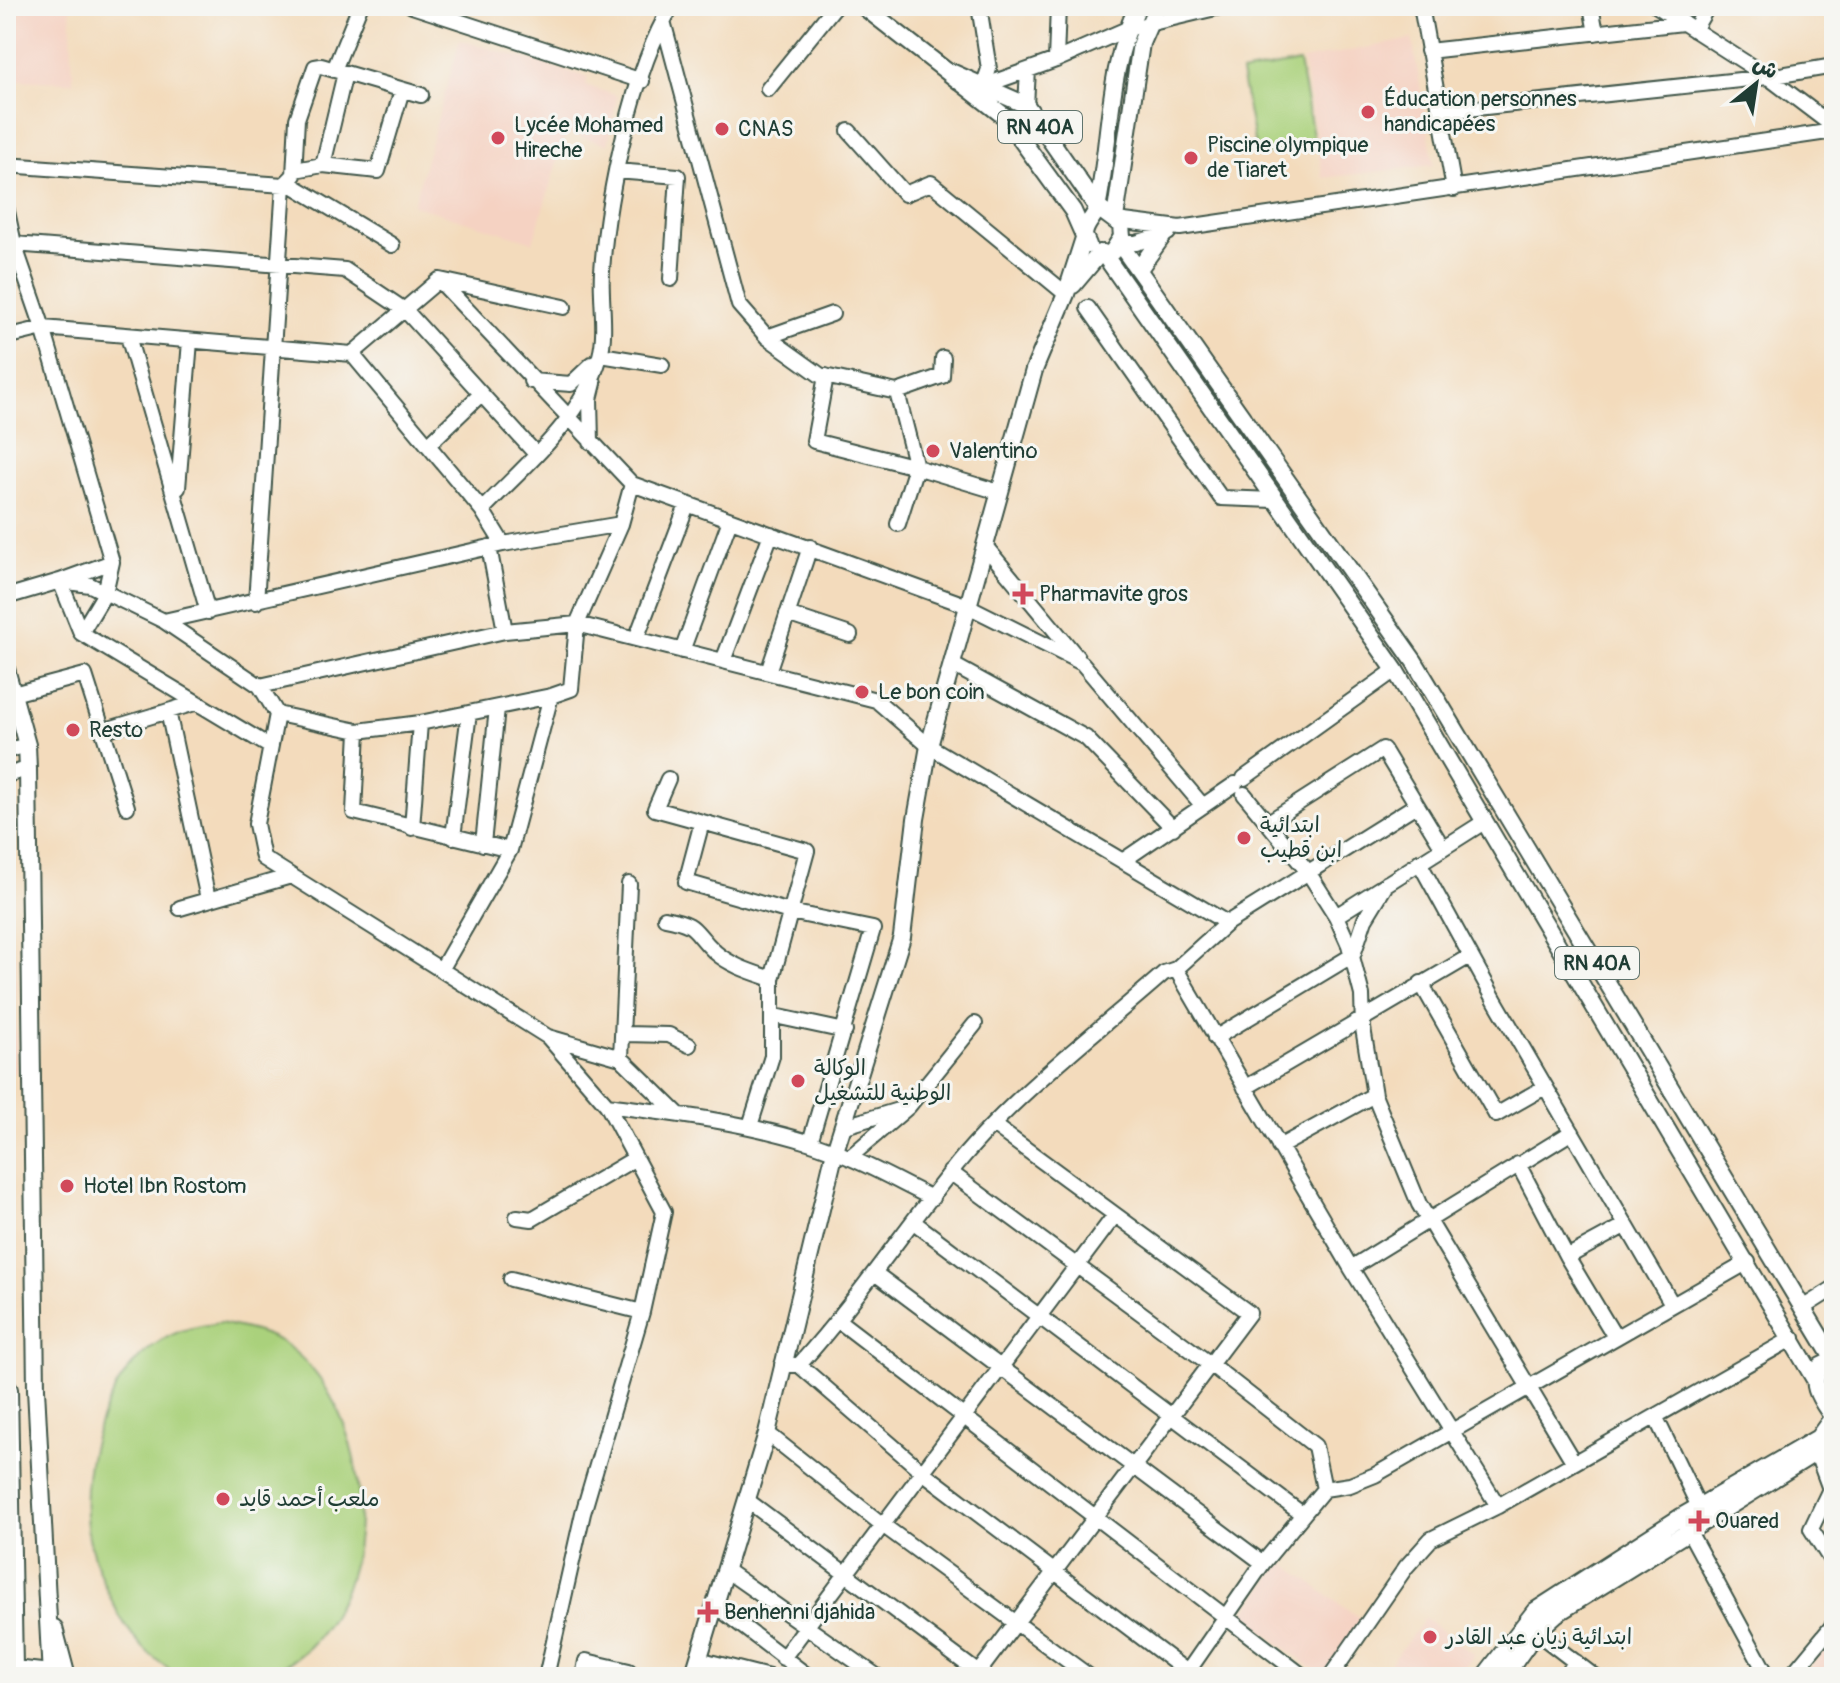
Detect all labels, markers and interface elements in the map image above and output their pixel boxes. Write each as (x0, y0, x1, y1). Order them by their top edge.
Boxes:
north arrow (1716, 44, 1796, 124)
text: ش (1748, 49, 1783, 86)
place label: Éducation personnes handicapées (1384, 85, 1577, 138)
marker: Éducation personnes handicapées (1359, 103, 1377, 121)
place label: Lycée Mohamed Hireche (514, 111, 664, 164)
road number: RN 40A (998, 111, 1082, 143)
place label: CNAS (738, 115, 794, 143)
marker: CNAS (713, 120, 731, 138)
marker: Lycée Mohamed Hireche (489, 129, 507, 147)
place label: Piscine olympique de Tiaret (1207, 131, 1368, 184)
marker: Piscine olympique de Tiaret (1182, 149, 1200, 167)
place label: Valentino (949, 437, 1038, 465)
marker: Valentino (924, 442, 942, 460)
place label: Pharmavite gros (1039, 580, 1188, 608)
marker: Pharmavite gros (1014, 585, 1032, 603)
place label: Le bon coin (878, 678, 985, 706)
marker: Le bon coin (853, 683, 871, 701)
place label: Resto (89, 716, 143, 744)
marker: Resto (64, 721, 82, 739)
place label: ابتدائية ابن قطيب (1260, 811, 1342, 864)
marker: ابتدائية ابن قطيب (1235, 829, 1253, 847)
road number: RN 40A (1555, 947, 1639, 979)
place label: الوكالة الوطنية للتشغيل (814, 1054, 951, 1107)
marker: الوكالة الوطنية للتشغيل (789, 1072, 807, 1090)
place label: Hotel Ibn Rostom (83, 1172, 247, 1200)
marker: Hotel Ibn Rostom (58, 1177, 76, 1195)
place label: ملعب أحمد قايد (239, 1485, 380, 1513)
marker: ملعب أحمد قايد (214, 1490, 232, 1508)
place label: Ouared (1715, 1507, 1779, 1535)
marker: Ouared (1690, 1512, 1708, 1530)
place label: Benhenni djahida (724, 1598, 875, 1626)
marker: Benhenni djahida (699, 1603, 717, 1621)
place label: ابتدائية زيان عبد القادر (1444, 1623, 1632, 1651)
marker: ابتدائية زيان عبد القادر (1421, 1628, 1439, 1646)

